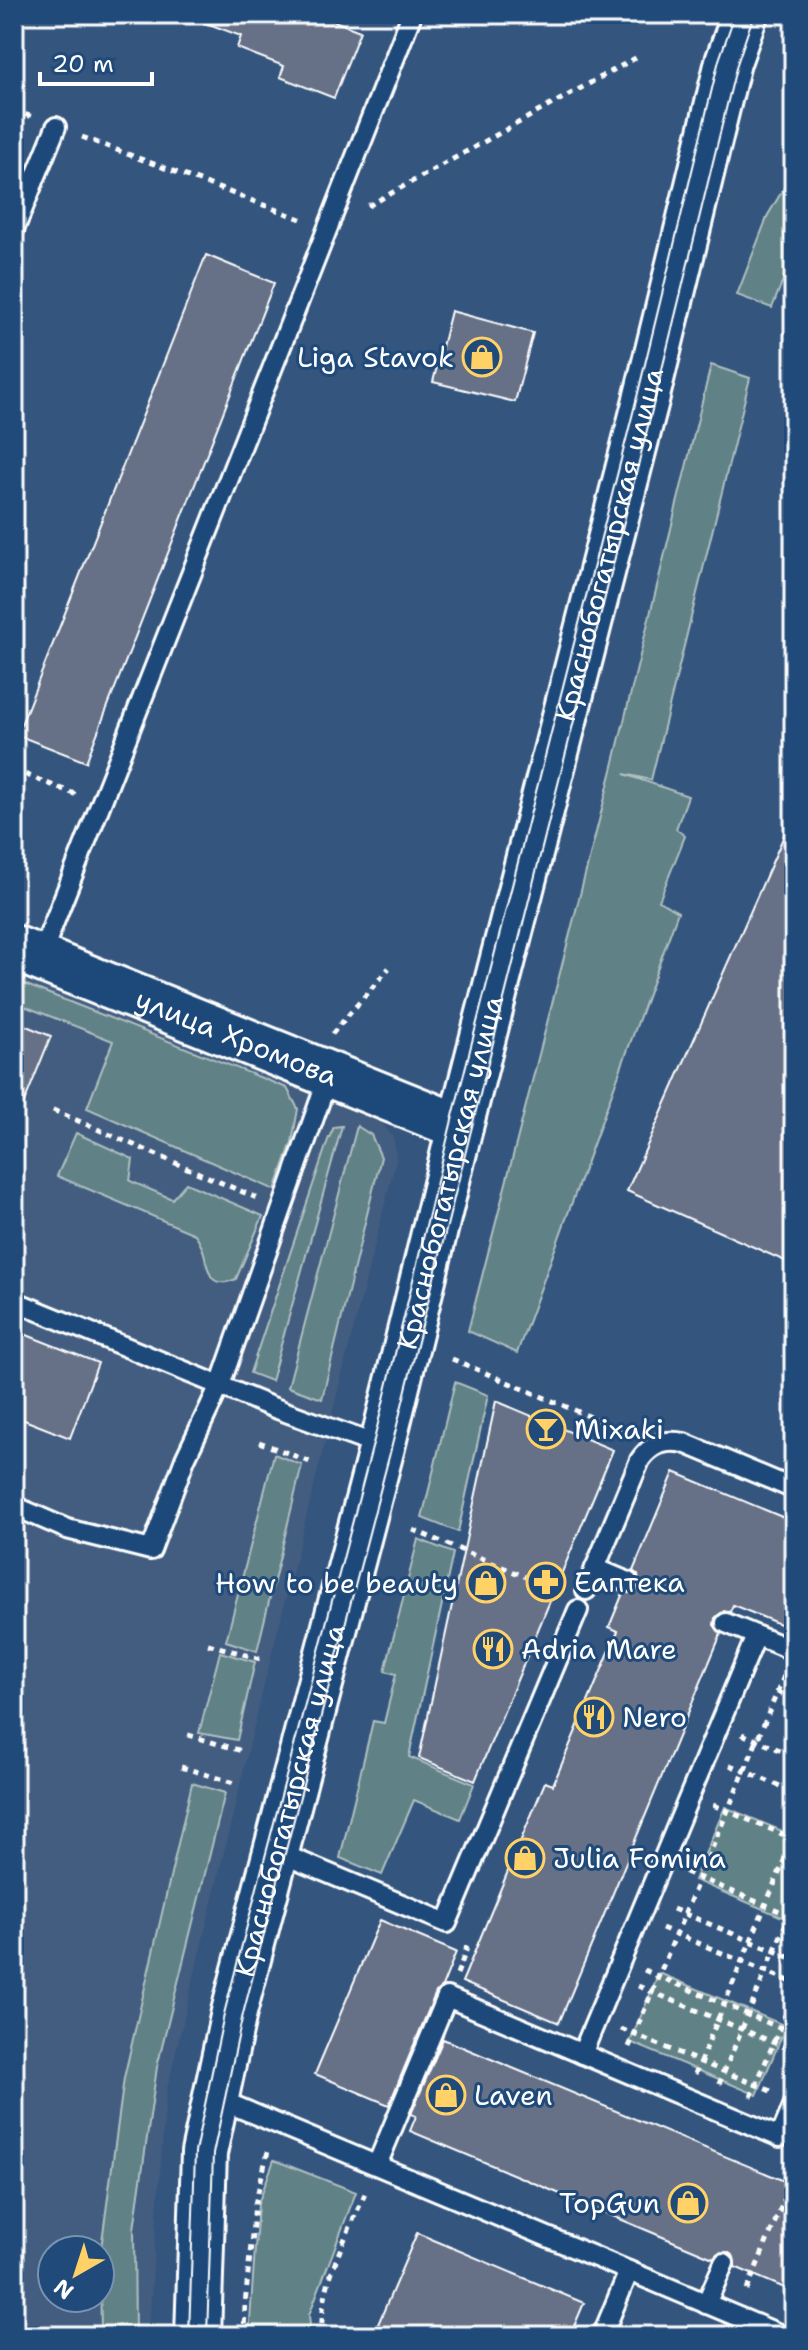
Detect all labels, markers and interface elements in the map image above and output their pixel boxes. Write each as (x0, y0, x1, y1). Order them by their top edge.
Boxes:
scale bar (40, 36, 152, 86)
text: 20 m (52, 48, 114, 80)
shop icon: Liga Stavok (461, 336, 503, 378)
place label: Liga Stavok (297, 338, 454, 376)
street label: Краснобогатырская улица (546, 364, 672, 725)
street label: улица Хромова (130, 980, 344, 1095)
street label: Краснобогатырская улица (387, 991, 512, 1353)
bar icon: Mixaki (525, 1408, 567, 1450)
place label: Mixaki (574, 1410, 664, 1448)
pharmacy icon: Еаптека (525, 1561, 567, 1603)
shop icon: How to be beauty (465, 1562, 507, 1604)
place label: Еаптека (574, 1563, 685, 1601)
place label: How to be beauty (215, 1564, 458, 1602)
street label: Краснобогатырская улица (225, 1620, 354, 1981)
restaurant icon: Adria Mare (472, 1628, 514, 1670)
place label: Adria Mare (521, 1630, 677, 1668)
restaurant icon: Nero (573, 1696, 615, 1738)
place label: Nero (622, 1698, 687, 1736)
shop icon: Julia Fomina (504, 1837, 546, 1879)
place label: Julia Fomina (553, 1839, 726, 1877)
shop icon: Laven (425, 2074, 467, 2116)
place label: Laven (474, 2076, 553, 2114)
shop icon: TopGun (667, 2182, 709, 2224)
place label: TopGun (559, 2184, 660, 2222)
north arrow (36, 2234, 116, 2314)
text: N (48, 2272, 80, 2306)

